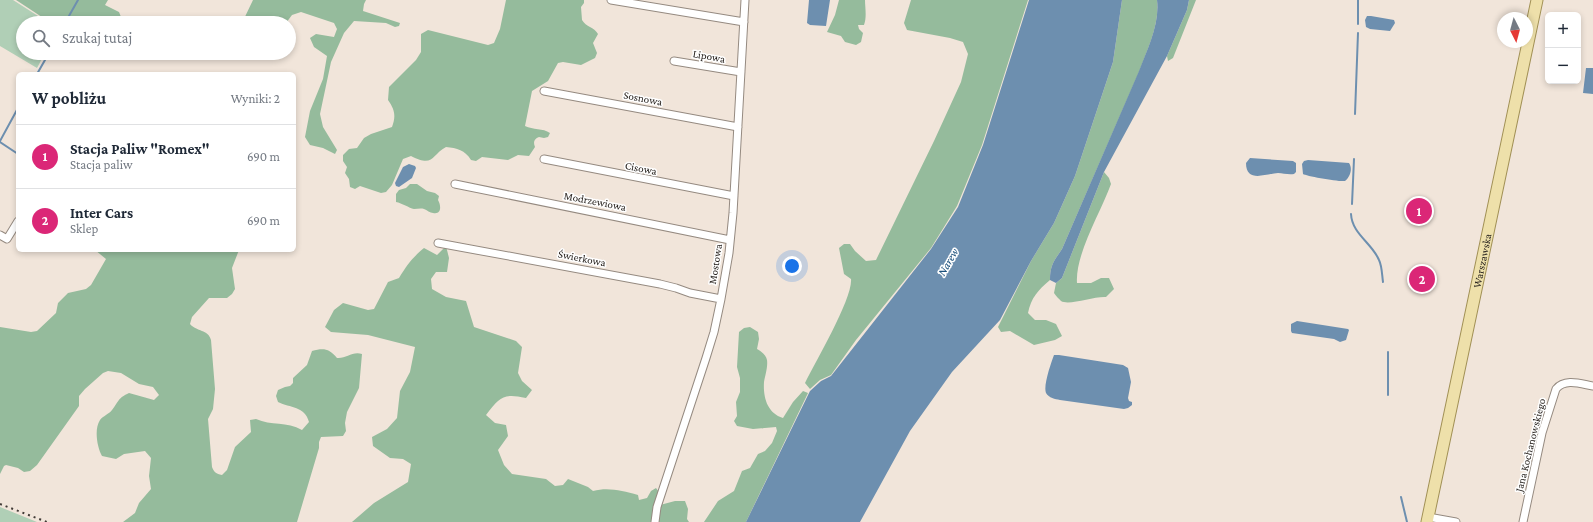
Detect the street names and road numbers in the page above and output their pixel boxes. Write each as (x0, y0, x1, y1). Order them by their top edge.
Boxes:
street label: Lipowa (692, 47, 726, 66)
street label: Sosnowa (623, 88, 663, 108)
street label: Cisowa (624, 159, 658, 177)
street label: Modrzewiowa (563, 189, 627, 213)
street label: Warszawska (1470, 232, 1494, 289)
street label: Mostowa (706, 243, 724, 285)
street label: Świerkowa (557, 247, 607, 269)
street label: Jana Kochanowskiego (1512, 396, 1549, 494)

